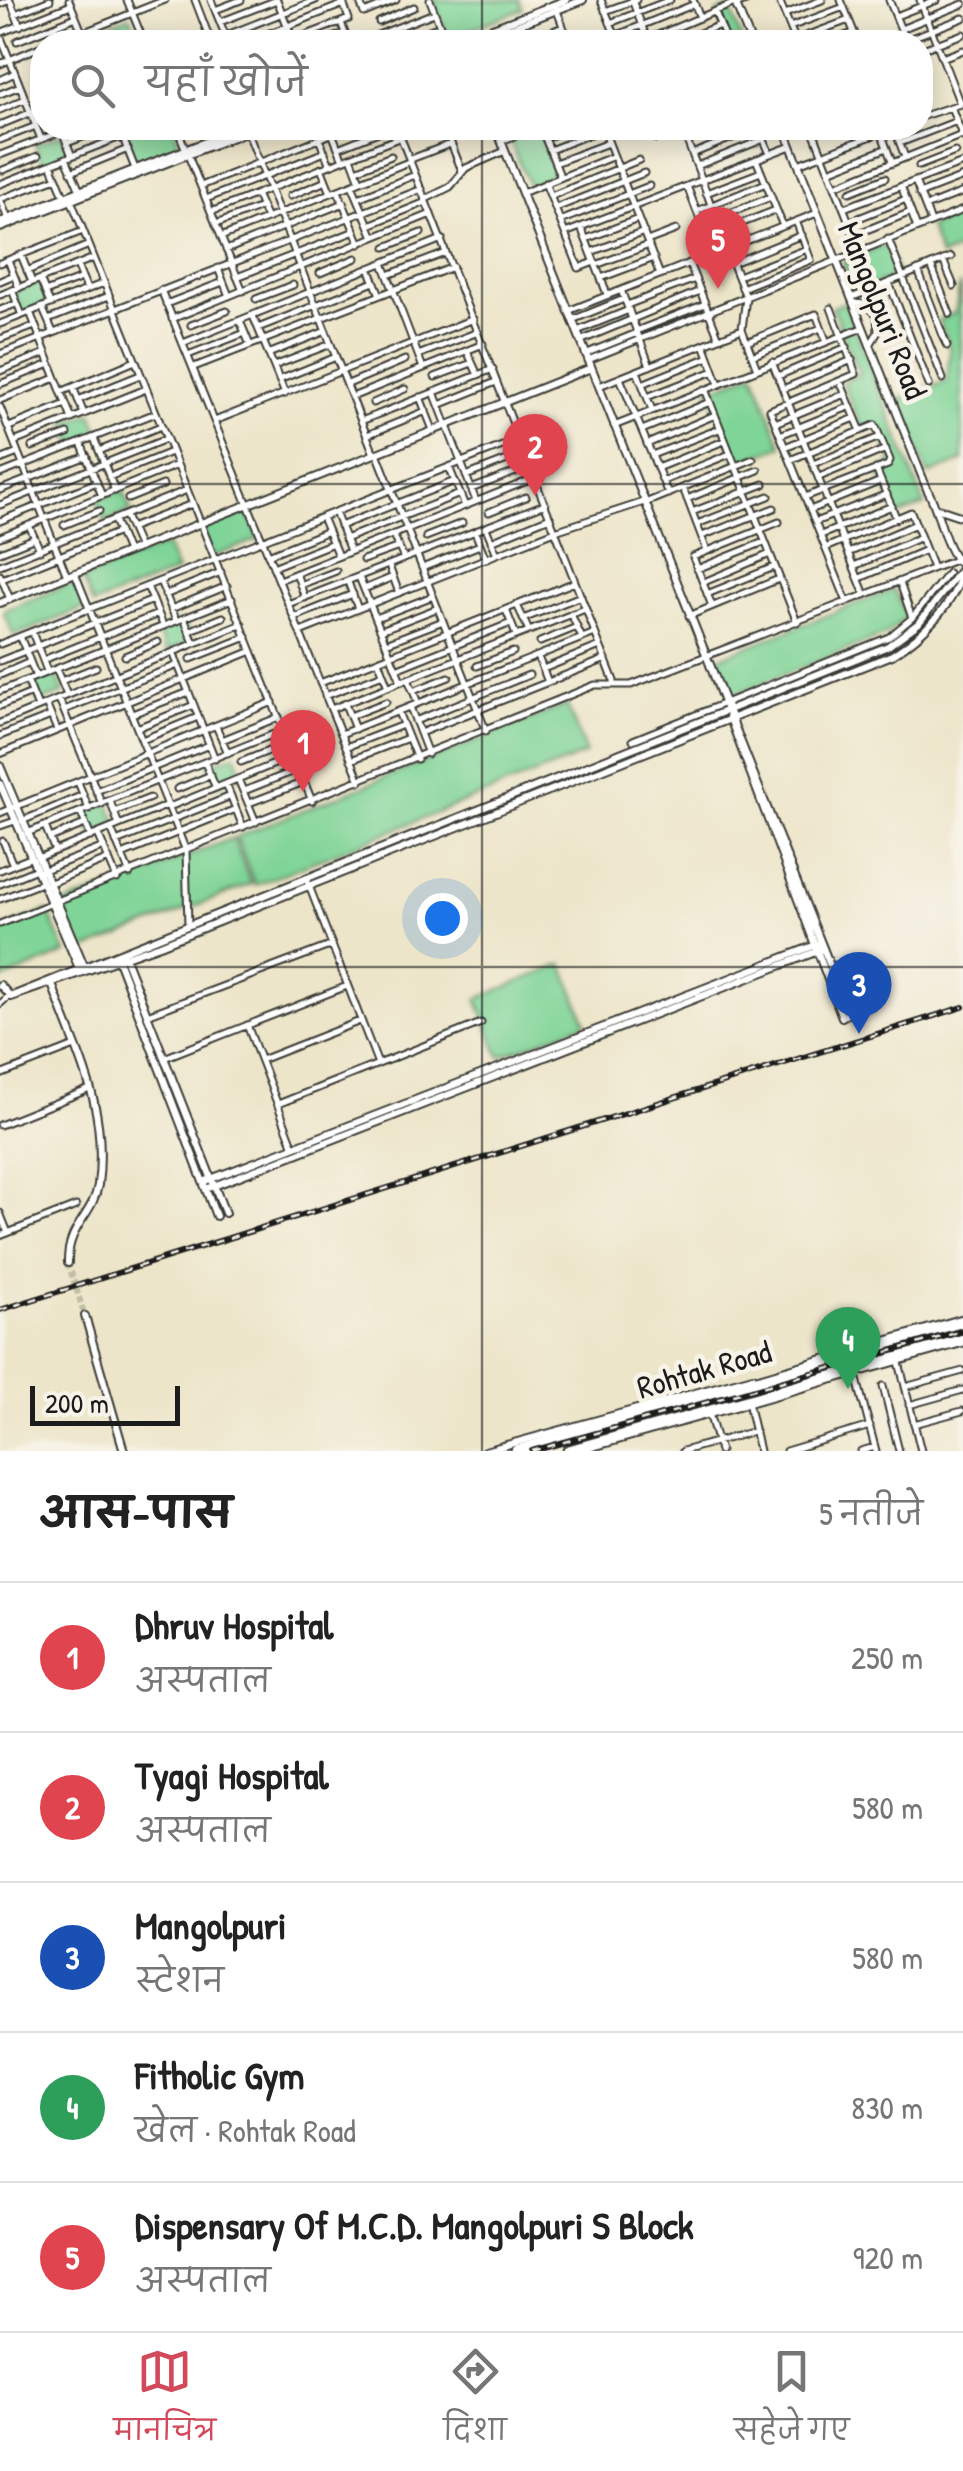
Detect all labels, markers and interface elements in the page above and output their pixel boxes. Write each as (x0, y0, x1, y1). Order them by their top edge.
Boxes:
search box (30, 30, 933, 140)
text: यहाँ खोजें (145, 55, 307, 107)
icon: search (65, 58, 120, 113)
pin: 5 (686, 206, 750, 289)
street label: Mangolpuri Road (828, 215, 938, 405)
pin: 2 (502, 414, 568, 496)
pin: 1 (270, 710, 336, 792)
your location (417, 893, 468, 944)
pin: 3 (826, 952, 892, 1034)
pin: 4 (816, 1306, 880, 1389)
street label: Rohtak Road (632, 1329, 776, 1409)
scale bar (30, 1381, 180, 1426)
text: 200 m (45, 1384, 109, 1422)
text: आस-पास (40, 1483, 232, 1540)
text: 5 नतीजे (819, 1492, 923, 1535)
text: Dhruv Hospital (135, 1599, 333, 1651)
text: 1 (67, 1636, 78, 1679)
text: 250 m (851, 1636, 923, 1679)
text: अस्पताल (135, 1659, 271, 1702)
text: Tyagi Hospital (135, 1749, 329, 1801)
text: 2 (65, 1786, 80, 1829)
text: 580 m (852, 1786, 923, 1829)
text: अस्पताल (135, 1809, 271, 1852)
text: Mangolpuri (135, 1899, 287, 1951)
text: 3 (65, 1936, 80, 1979)
text: 580 m (852, 1936, 923, 1979)
text: स्टेशन (135, 1959, 224, 2002)
text: Fitholic Gym (135, 2049, 304, 2101)
text: 4 (66, 2086, 79, 2129)
text: 830 m (851, 2086, 923, 2129)
text: खेल · Rohtak Road (135, 2109, 356, 2152)
text: Dispensary Of M.C.D. Mangolpuri S Block (135, 2199, 694, 2251)
text: 5 (66, 2236, 79, 2279)
text: 920 m (853, 2236, 923, 2279)
text: अस्पताल (135, 2259, 271, 2302)
tab: मानचित्र (114, 2344, 216, 2461)
tab: दिशा (443, 2344, 507, 2461)
tab: सहेजे गए (734, 2344, 849, 2461)

